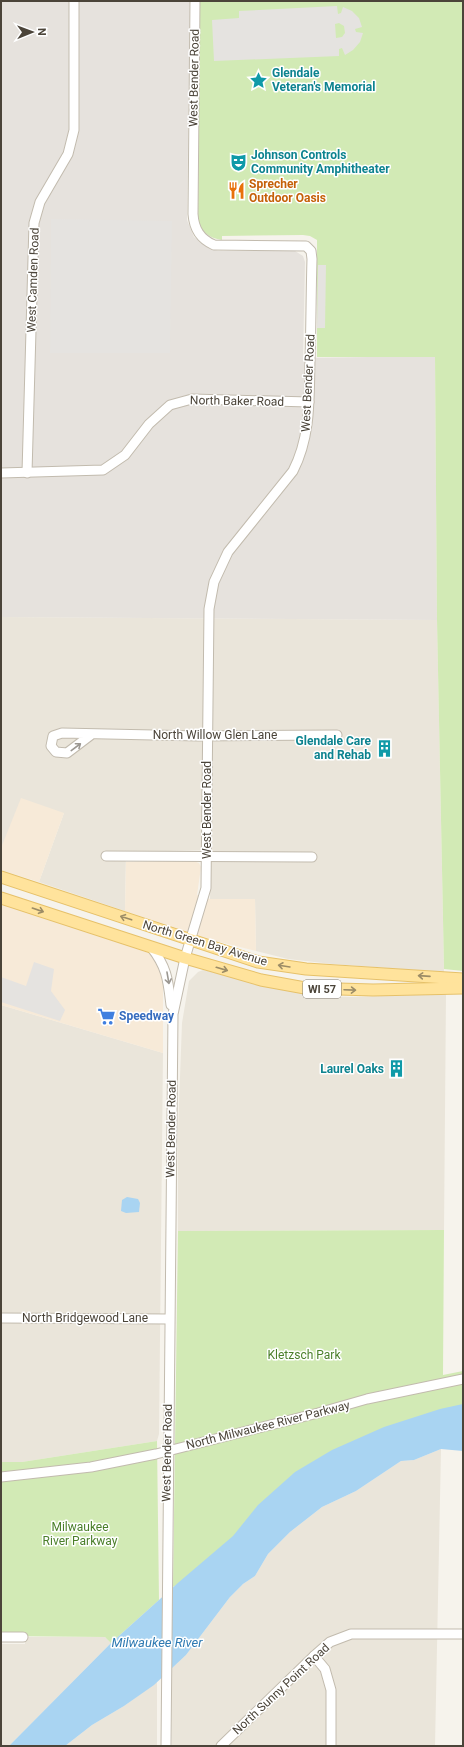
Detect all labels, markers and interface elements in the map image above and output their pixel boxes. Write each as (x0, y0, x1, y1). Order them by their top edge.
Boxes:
north arrow (12, 12, 52, 52)
text: N (35, 28, 48, 36)
street label: West Bender Road (186, 29, 202, 127)
place label: Glendale Veteran's Memorial (272, 66, 375, 94)
place icon: Glendale Veteran's Memorial (249, 70, 269, 90)
place label: Johnson Controls Community Amphitheater (251, 148, 390, 176)
theatre icon: Johnson Controls Community Amphitheater (228, 152, 248, 172)
place label: Sprecher Outdoor Oasis (249, 177, 326, 205)
restaurant icon: Sprecher Outdoor Oasis (226, 181, 246, 201)
street label: West Camden Road (24, 227, 42, 333)
street label: West Bender Road (298, 334, 318, 432)
street label: North Baker Road (190, 393, 284, 409)
street label: North Willow Glen Lane (153, 728, 277, 742)
place label: Glendale Care and Rehab (296, 734, 372, 762)
building icon: Glendale Care and Rehab (374, 738, 394, 758)
one-way arrow (71, 742, 82, 751)
street label: West Bender Road (200, 761, 214, 859)
one-way arrow (31, 907, 44, 914)
one-way arrow (121, 914, 133, 922)
street label: North Green Bay Avenue (141, 917, 269, 969)
one-way arrow (278, 962, 291, 970)
one-way arrow (215, 966, 228, 973)
one-way arrow (164, 972, 172, 985)
one-way arrow (418, 972, 431, 979)
road number: WI 57 (303, 980, 341, 998)
one-way arrow (343, 986, 356, 993)
supermarket icon: Speedway (96, 1006, 116, 1026)
place label: Speedway (119, 1009, 175, 1023)
building icon: Laurel Oaks (387, 1059, 407, 1079)
place label: Laurel Oaks (320, 1062, 384, 1076)
street label: West Bender Road (163, 1080, 179, 1178)
street label: North Bridgewood Lane (22, 1311, 148, 1325)
park label: Kletzsch Park (268, 1348, 341, 1362)
street label: North Milwaukee River Parkway (185, 1398, 352, 1452)
street label: West Bender Road (159, 1404, 175, 1502)
park label: Milwaukee River Parkway (43, 1520, 118, 1548)
water label: Milwaukee River (111, 1635, 203, 1650)
street label: North Sunny Point Road (230, 1640, 332, 1738)

